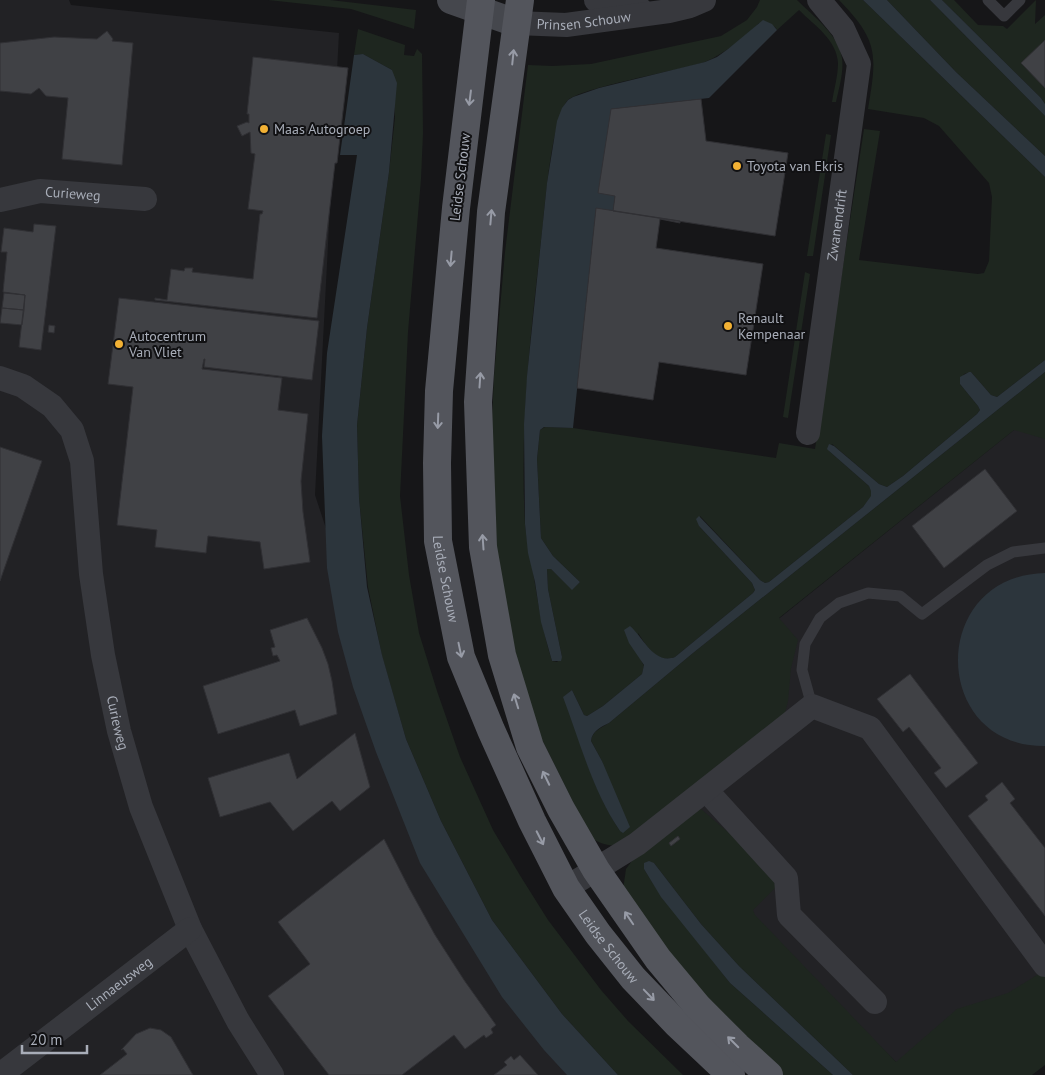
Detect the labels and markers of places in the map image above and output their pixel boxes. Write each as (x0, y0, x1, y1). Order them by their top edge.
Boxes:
place label: Maas Autogroep (274, 120, 370, 138)
marker: Maas Autogroep (258, 123, 270, 135)
place label: Toyota van Ekris (747, 157, 843, 175)
marker: Toyota van Ekris (731, 160, 743, 172)
place label: Renault Kempenaar (738, 309, 806, 343)
marker: Renault Kempenaar (722, 320, 734, 332)
place label: Autocentrum Van Vliet (128, 327, 206, 361)
marker: Autocentrum Van Vliet (113, 338, 125, 350)

